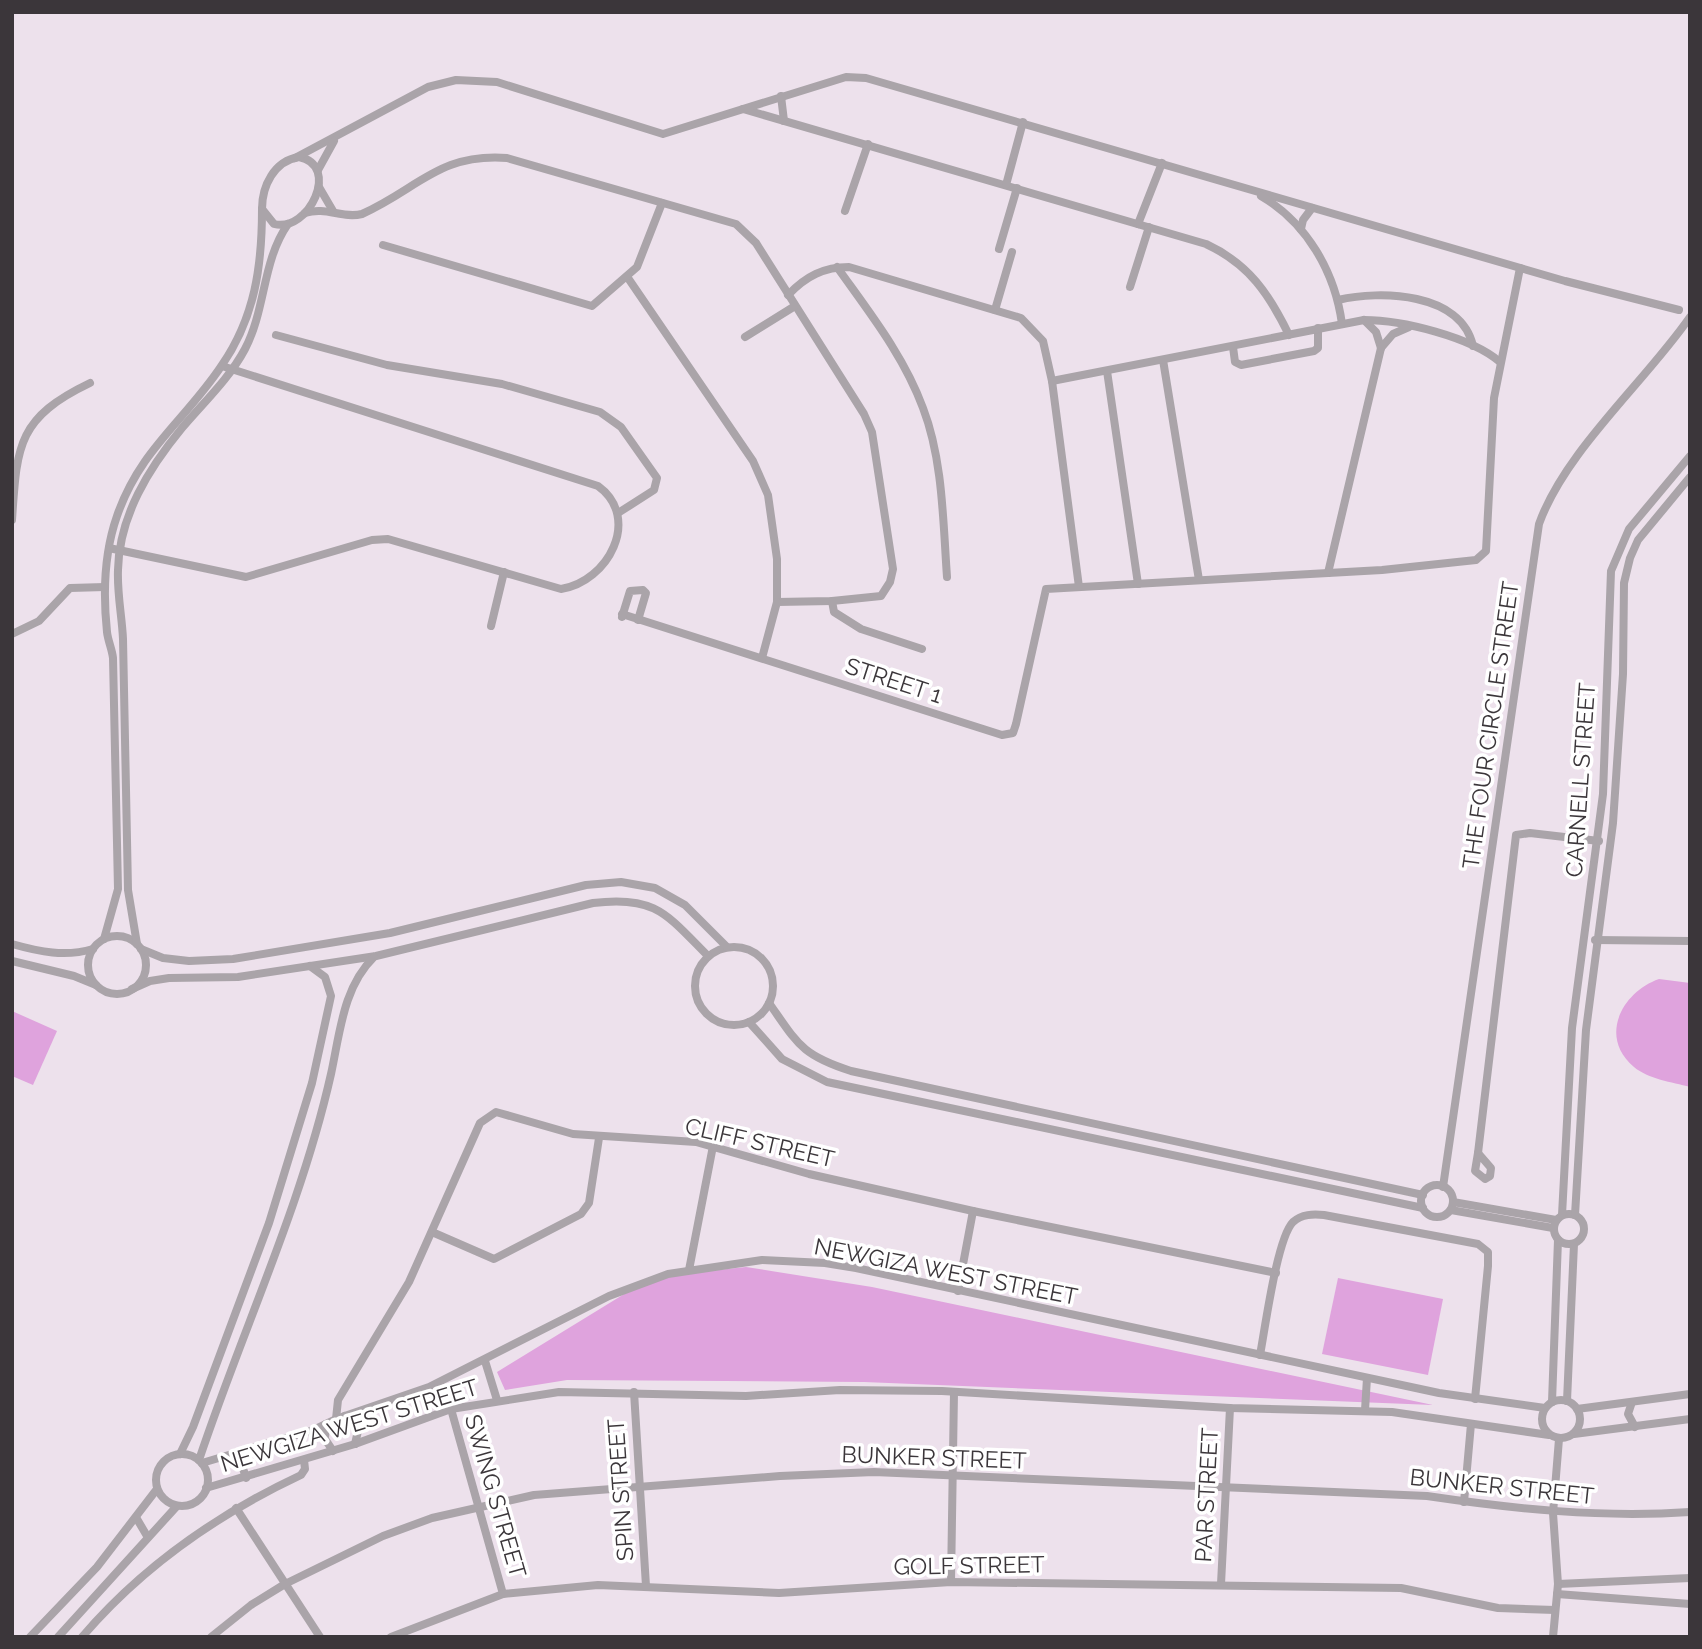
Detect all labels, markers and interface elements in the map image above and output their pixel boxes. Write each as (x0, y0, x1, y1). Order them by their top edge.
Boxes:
street label: THE FOUR CIRCLE STREET (1456, 579, 1524, 871)
street label: STREET 1 (842, 652, 946, 708)
street label: CARNELL STREET (1560, 682, 1600, 878)
street label: CLIFF STREET (683, 1112, 837, 1172)
street label: NEWGIZA WEST STREET (812, 1232, 1080, 1310)
street label: NEWGIZA WEST STREET (217, 1373, 481, 1477)
street label: SWING STREET (460, 1411, 532, 1581)
street label: SPIN STREET (602, 1418, 638, 1562)
street label: PAR STREET (1189, 1427, 1223, 1563)
street label: BUNKER STREET (841, 1440, 1027, 1474)
street label: BUNKER STREET (1409, 1463, 1595, 1509)
street label: GOLF STREET (893, 1550, 1045, 1580)

